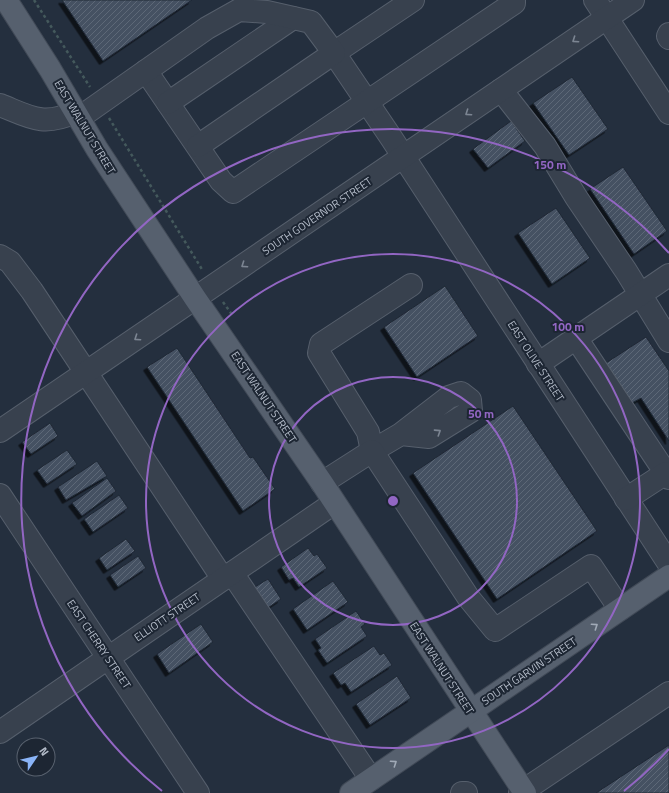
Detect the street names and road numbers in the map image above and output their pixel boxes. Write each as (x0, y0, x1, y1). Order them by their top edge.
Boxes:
street label: EAST WALNUT STREET (51, 77, 120, 177)
street label: SOUTH GOVERNOR STREET (259, 173, 375, 259)
street label: EAST OLIVE STREET (504, 317, 568, 405)
street label: EAST WALNUT STREET (227, 348, 301, 446)
street label: ELLIOTT STREET (131, 589, 203, 645)
street label: EAST CHERRY STREET (63, 596, 135, 692)
street label: EAST WALNUT STREET (406, 619, 478, 718)
street label: SOUTH GARVIN STREET (478, 633, 580, 709)

